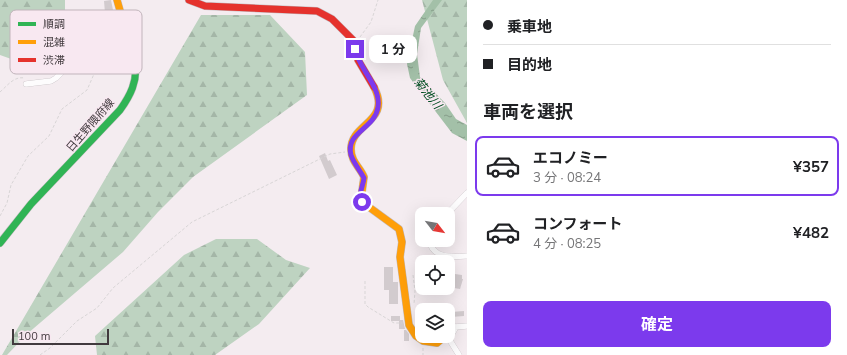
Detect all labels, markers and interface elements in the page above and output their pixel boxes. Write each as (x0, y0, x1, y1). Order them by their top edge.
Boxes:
legend (10, 10, 142, 74)
text: 順調 (43, 17, 65, 31)
text: 乗車地 (507, 17, 552, 36)
text: 混雑 (43, 35, 65, 49)
callout: 1 分 (369, 35, 417, 63)
route end (346, 40, 364, 58)
text: 1 分 (381, 41, 405, 57)
text: 渋滞 (43, 53, 65, 67)
text: 目的地 (507, 55, 552, 74)
water label: 菊池川 (411, 74, 446, 113)
street label: 日生野隈府線 (63, 96, 117, 154)
text: 車両を選択 (483, 100, 573, 123)
icon: car (485, 148, 521, 184)
text: エコノミー (533, 148, 608, 167)
text: ¥357 (793, 157, 829, 176)
text: 3 分 · 08:24 (533, 169, 601, 185)
route start (353, 193, 371, 211)
north arrow (415, 207, 455, 247)
map controls (415, 207, 455, 343)
icon: car (485, 214, 521, 250)
text: コンフォート (533, 214, 623, 233)
text: ¥482 (793, 223, 829, 242)
text: 4 分 · 08:25 (533, 235, 601, 251)
button: locate (415, 255, 455, 295)
button: 確定 (483, 301, 831, 347)
button: layers (415, 303, 455, 343)
scale bar (12, 327, 109, 346)
text: 100 m (18, 329, 50, 343)

